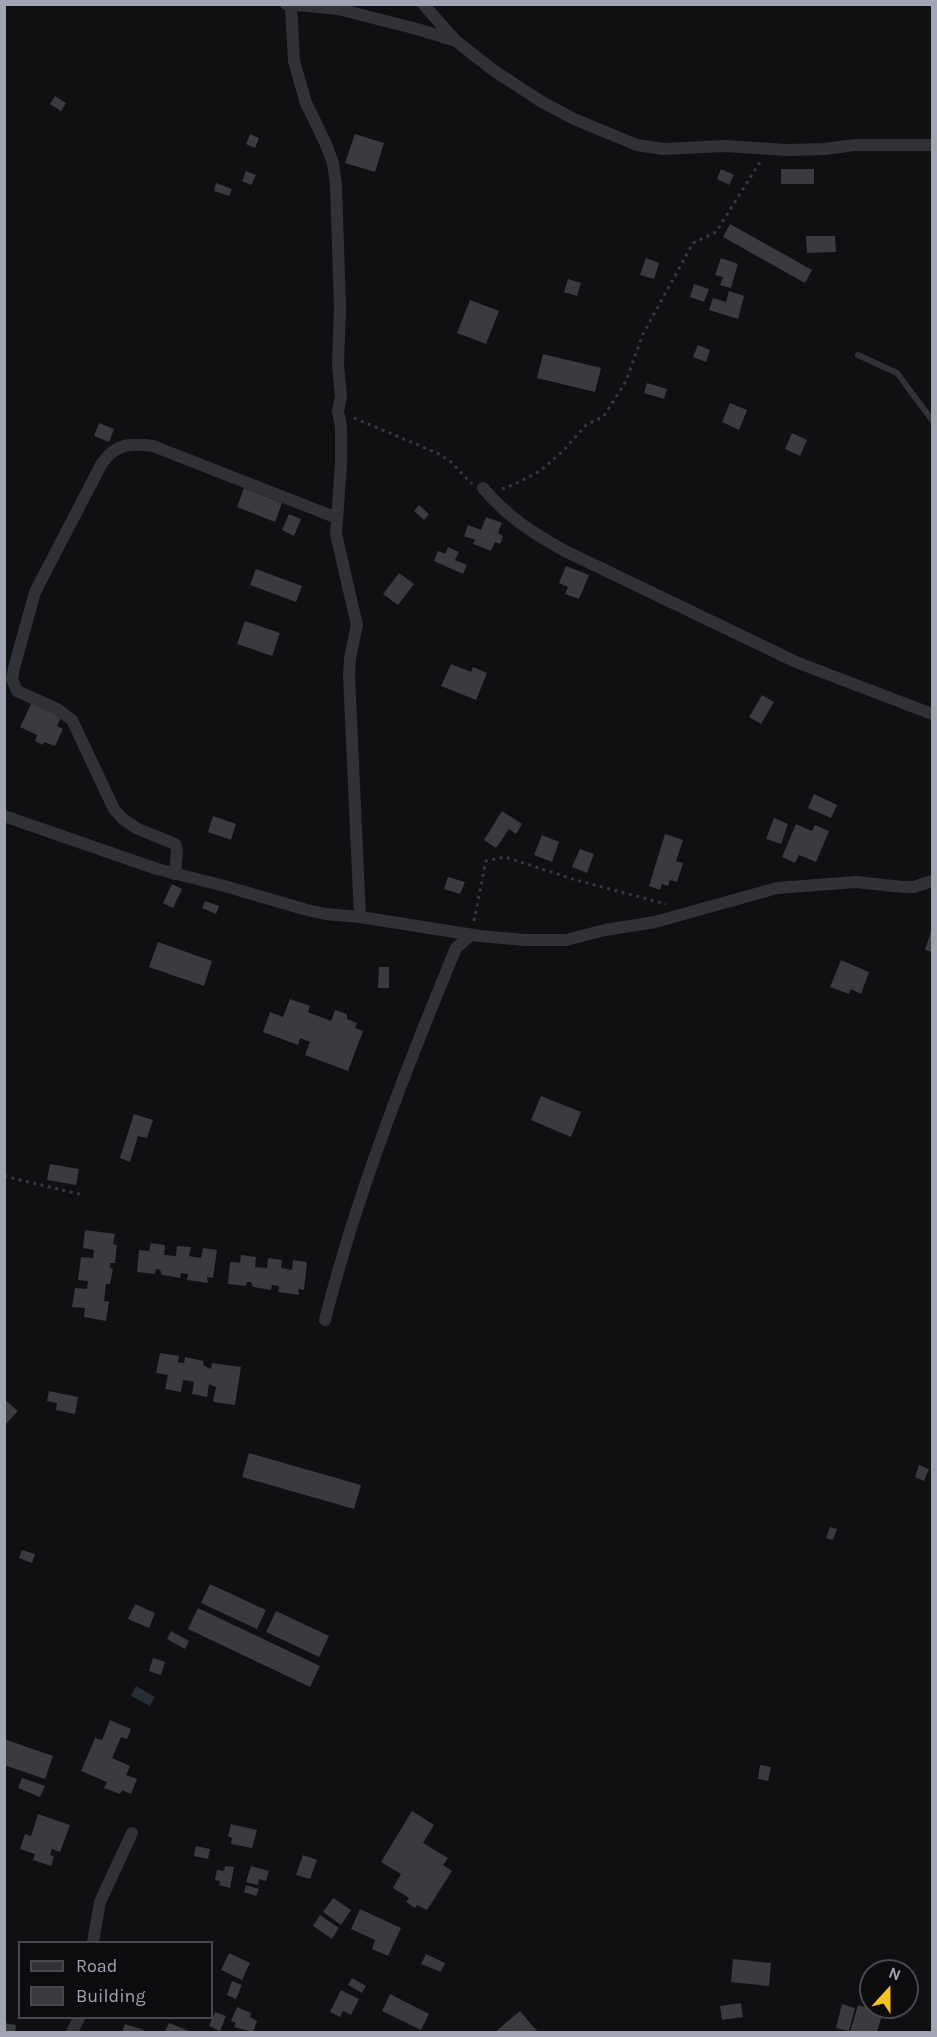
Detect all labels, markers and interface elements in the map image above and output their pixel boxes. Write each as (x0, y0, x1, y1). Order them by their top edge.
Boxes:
legend (18, 1941, 213, 2019)
text: Road (76, 1955, 117, 1977)
north arrow (859, 1959, 919, 2019)
text: N (886, 1963, 904, 1985)
text: Building (76, 1985, 146, 2007)

